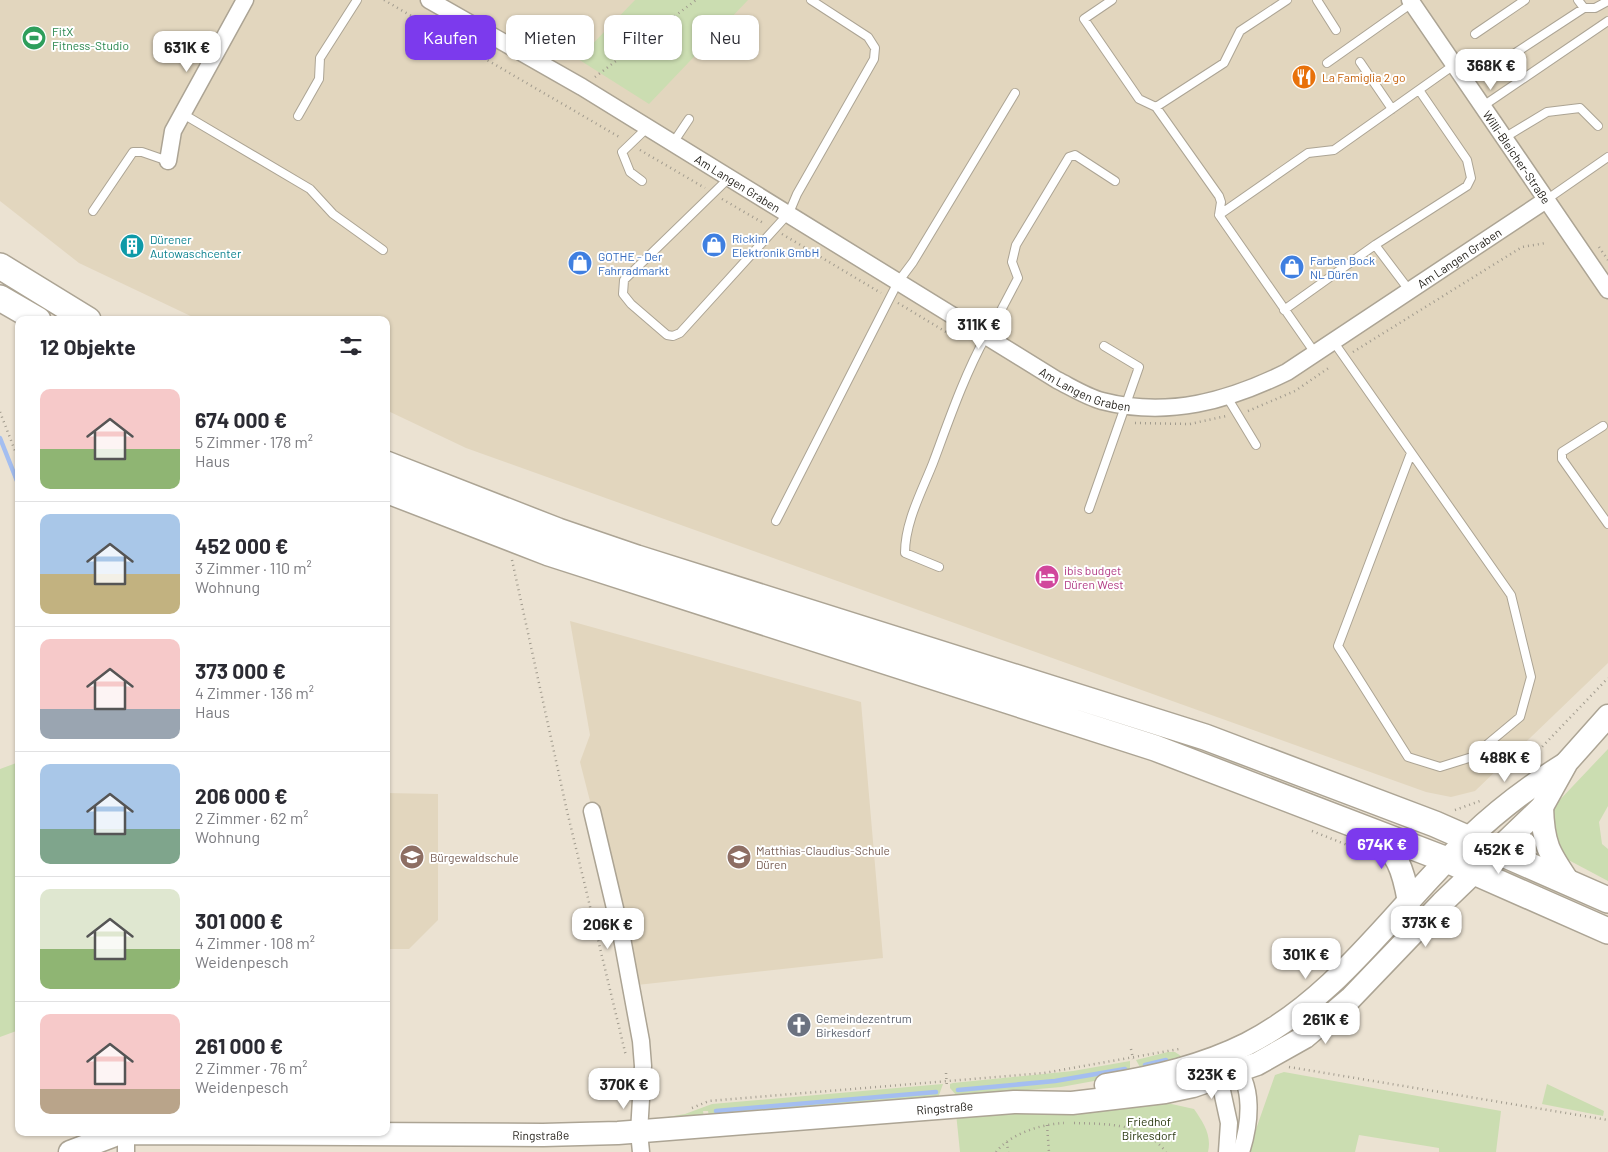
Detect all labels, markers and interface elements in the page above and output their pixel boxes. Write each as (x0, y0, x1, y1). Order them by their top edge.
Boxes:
chip: Kaufen (405, 15, 496, 60)
chip: Mieten (506, 15, 594, 60)
chip: Filter (604, 15, 682, 60)
chip: Neu (692, 15, 759, 60)
place label: FitX Fitness-Studio (52, 24, 129, 52)
sports icon: FitX Fitness-Studio (21, 25, 47, 51)
pin: 631K € (146, 30, 228, 73)
text: 631K € (164, 37, 210, 56)
pin: 368K € (1450, 48, 1532, 91)
text: 368K € (1466, 55, 1516, 74)
restaurant icon: La Famiglia 2 go (1291, 64, 1317, 90)
place label: La Famiglia 2 go (1322, 70, 1405, 84)
street label: Willi-Bleicher-Straße (1480, 108, 1554, 206)
street label: Am Langen Graben (692, 151, 783, 215)
street label: Am Langen Graben (1414, 225, 1504, 291)
place label: Rickim Elektronik GmbH (732, 231, 819, 259)
place label: Dürener Autowaschcenter (150, 232, 242, 260)
shop icon: Rickim Elektronik GmbH (701, 232, 727, 258)
building icon: Dürener Autowaschcenter (119, 233, 145, 259)
place label: GOTHE - Der Fahrradmarkt (598, 249, 669, 277)
shop icon: GOTHE - Der Fahrradmarkt (567, 250, 593, 276)
place label: Farben Bock NL Düren (1310, 253, 1375, 281)
shop icon: Farben Bock NL Düren (1279, 254, 1305, 280)
pin: 311K € (938, 308, 1020, 350)
text: 311K € (957, 314, 1001, 333)
icon: filters (337, 332, 365, 360)
text: 12 Objekte (40, 334, 136, 359)
street label: Am Langen Graben (1037, 364, 1132, 413)
text: 674 000 € (195, 407, 287, 432)
icon: home (80, 409, 140, 469)
text: 5 Zimmer · 178 m² (195, 432, 313, 451)
text: Haus (195, 451, 230, 470)
text: 452 000 € (195, 533, 288, 558)
icon: home (80, 534, 140, 594)
text: 3 Zimmer · 110 m² (195, 558, 312, 577)
place label: ibis budget Düren West (1064, 563, 1124, 591)
hotel icon: ibis budget Düren West (1034, 564, 1060, 590)
text: Wohnung (195, 577, 260, 596)
text: 373 000 € (195, 658, 286, 683)
icon: home (80, 659, 140, 719)
text: 4 Zimmer · 136 m² (195, 683, 314, 702)
text: Haus (195, 702, 230, 721)
pin: 488K € (1464, 740, 1546, 783)
text: 488K € (1480, 747, 1530, 766)
text: 206 000 € (195, 783, 288, 808)
icon: home (80, 784, 140, 844)
text: 2 Zimmer · 62 m² (195, 808, 309, 827)
text: Wohnung (195, 827, 260, 846)
pin: 674K € (1341, 828, 1423, 870)
pin: 452K € (1458, 832, 1540, 875)
text: 674K € (1357, 834, 1407, 853)
text: 452K € (1474, 839, 1524, 858)
place label: Matthias-Claudius-Schule Düren (756, 843, 890, 871)
school or university icon: Bürgewaldschule (399, 844, 425, 870)
school or university icon: Matthias-Claudius-Schule Düren (726, 844, 752, 870)
place label: Bürgewaldschule (430, 850, 519, 864)
pin: 373K € (1385, 906, 1467, 948)
text: 301 000 € (195, 908, 283, 933)
pin: 206K € (567, 908, 649, 950)
icon: home (80, 909, 140, 969)
text: 373K € (1402, 912, 1450, 931)
text: 206K € (583, 914, 633, 933)
text: 4 Zimmer · 108 m² (195, 933, 315, 952)
pin: 301K € (1265, 938, 1347, 980)
text: 301K € (1283, 944, 1329, 963)
text: Weidenpesch (195, 952, 289, 971)
pin: 261K € (1285, 1002, 1367, 1045)
text: 261K € (1303, 1009, 1349, 1028)
place label: Gemeindezentrum Birkesdorf (816, 1011, 912, 1039)
church icon: Gemeindezentrum Birkesdorf (786, 1012, 812, 1038)
text: 261 000 € (195, 1033, 283, 1058)
icon: home (80, 1034, 140, 1094)
text: 2 Zimmer · 76 m² (195, 1058, 308, 1077)
pin: 323K € (1171, 1058, 1253, 1100)
text: 323K € (1187, 1064, 1237, 1083)
pin: 370K € (583, 1068, 665, 1110)
text: 370K € (599, 1074, 649, 1093)
text: Weidenpesch (195, 1077, 289, 1096)
street label: Ringstraße (916, 1098, 974, 1117)
park label: Friedhof Birkesdorf (1122, 1114, 1176, 1142)
street label: Ringstraße (512, 1127, 569, 1142)

